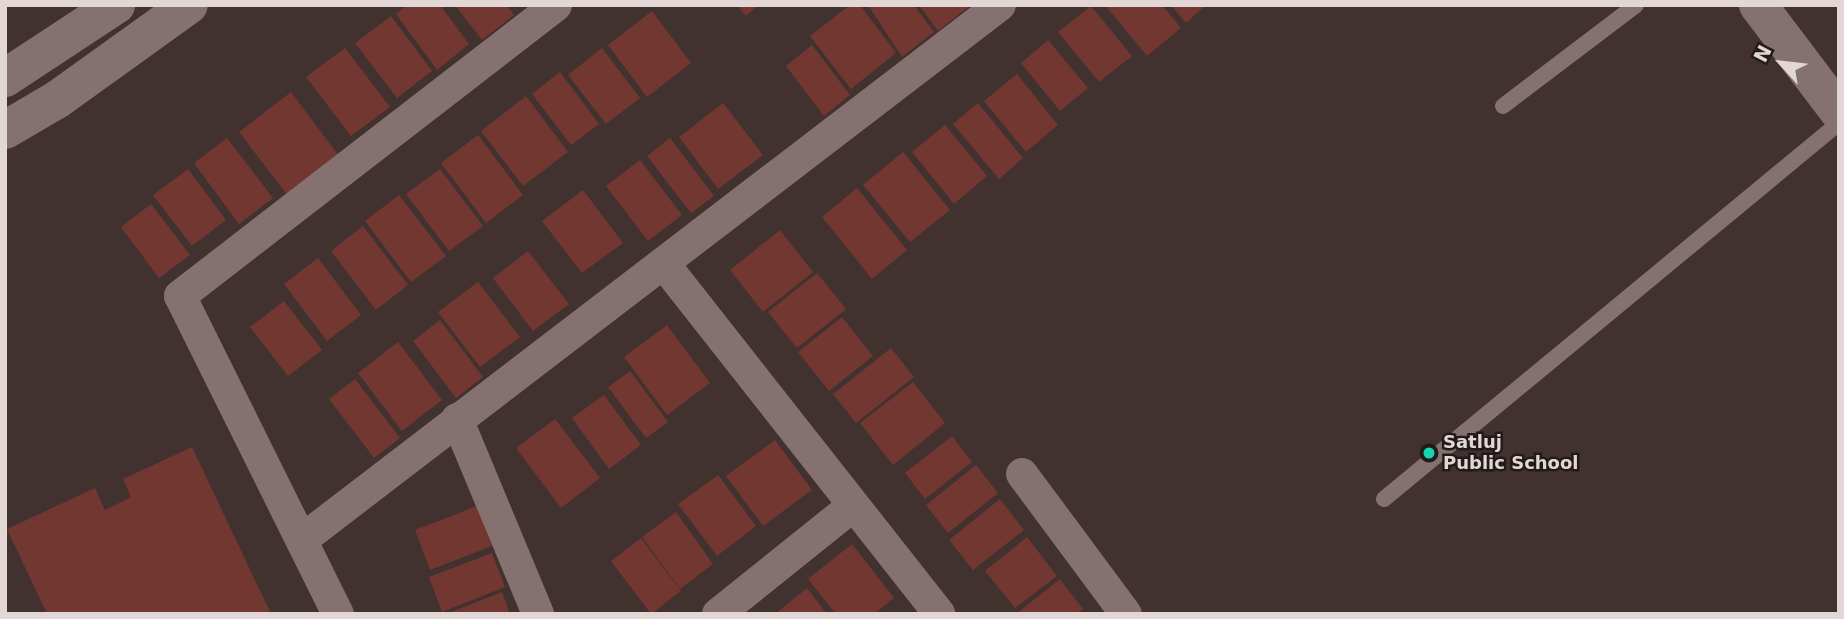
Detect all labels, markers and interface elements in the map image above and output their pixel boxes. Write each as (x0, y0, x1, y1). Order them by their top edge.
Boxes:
north arrow (1746, 28, 1816, 98)
text: N (1749, 41, 1776, 66)
place label: Satluj Public School (1443, 432, 1579, 474)
marker: Satluj Public School (1421, 445, 1437, 461)

